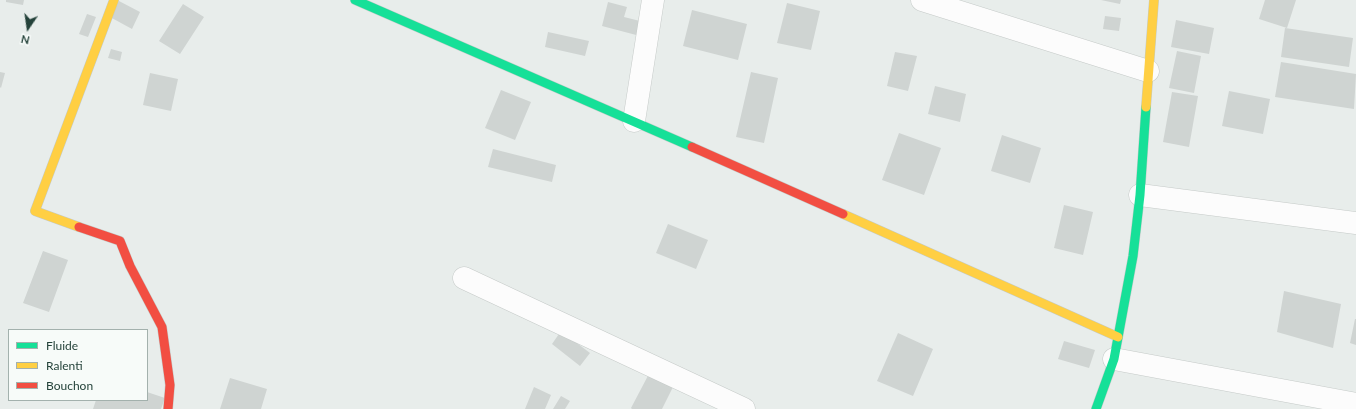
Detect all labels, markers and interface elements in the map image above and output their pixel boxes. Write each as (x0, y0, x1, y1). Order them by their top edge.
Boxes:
north arrow (8, 8, 48, 48)
text: N (20, 33, 31, 47)
legend (8, 329, 148, 401)
text: Fluide (46, 338, 78, 353)
text: Ralenti (46, 358, 83, 373)
text: Bouchon (46, 378, 93, 393)

